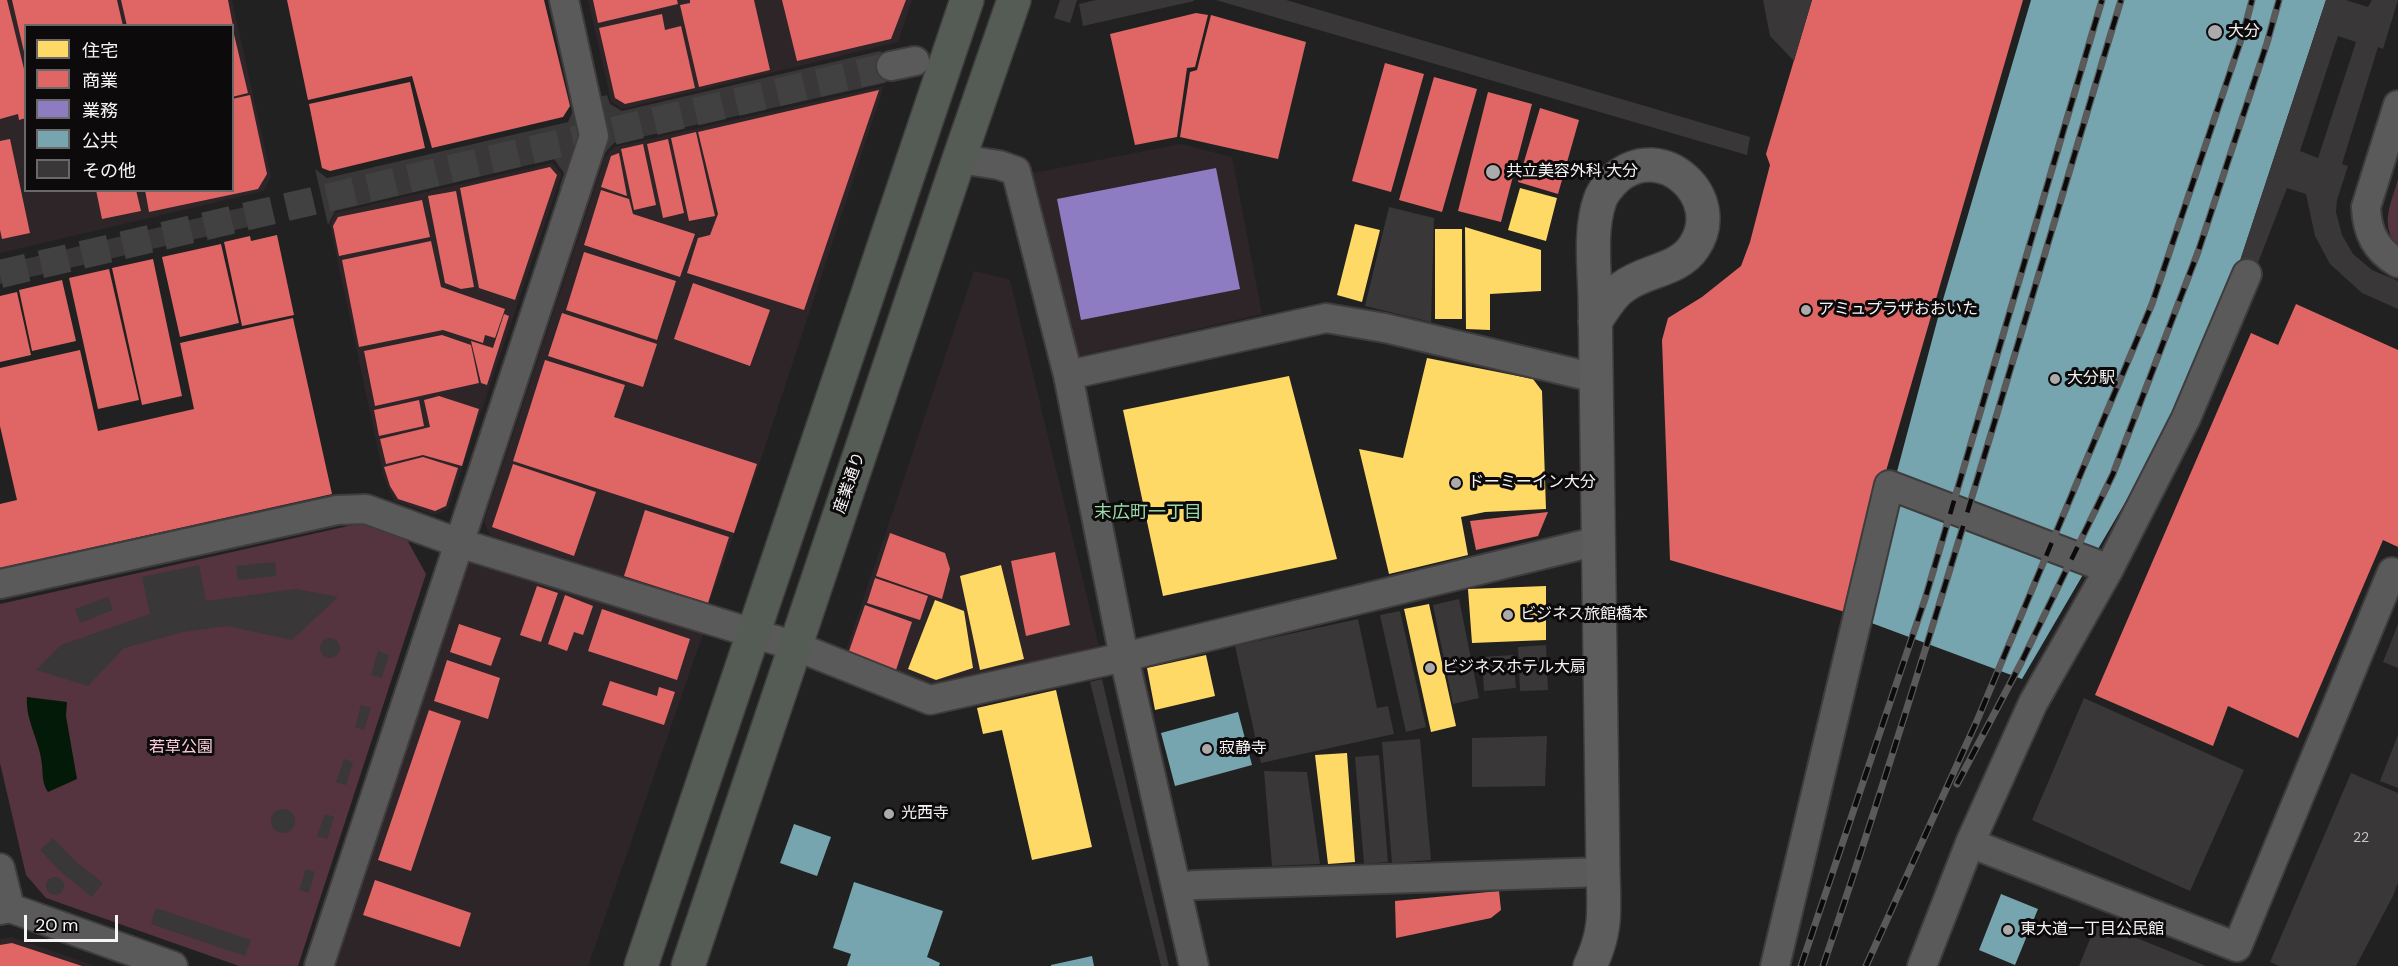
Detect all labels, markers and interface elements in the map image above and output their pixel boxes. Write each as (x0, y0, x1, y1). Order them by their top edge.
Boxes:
place label: 大分 (2228, 22, 2260, 42)
marker: 大分 (2206, 23, 2224, 41)
legend (24, 24, 234, 192)
text: 住宅 (82, 39, 118, 63)
text: 商業 (82, 69, 118, 93)
text: 業務 (82, 99, 118, 123)
text: 公共 (82, 129, 118, 153)
text: その他 (82, 159, 136, 183)
place label: 共立美容外科 大分 (1506, 162, 1638, 182)
marker: 共立美容外科 大分 (1484, 163, 1502, 181)
place label: アミュプラザおおいた (1818, 300, 1978, 320)
marker: アミュプラザおおいた (1799, 303, 1813, 317)
place label: 大分駅 (2067, 369, 2115, 389)
marker: 大分駅 (2048, 372, 2062, 386)
street label: 産業通り (831, 450, 869, 516)
place label: ドーミーイン大分 (1468, 473, 1596, 493)
marker: ドーミーイン大分 (1449, 476, 1463, 490)
district label: 末広町一丁目 (1094, 502, 1202, 524)
place label: ビジネス旅館橋本 (1520, 605, 1648, 625)
marker: ビジネス旅館橋本 (1501, 608, 1515, 622)
place label: ビジネスホテル大扇 (1442, 658, 1586, 678)
marker: ビジネスホテル大扇 (1423, 661, 1437, 675)
park label: 若草公園 (149, 738, 213, 758)
place label: 寂静寺 (1219, 739, 1267, 759)
marker: 寂静寺 (1200, 742, 1214, 756)
place label: 光西寺 (901, 804, 949, 824)
marker: 光西寺 (882, 807, 896, 821)
house number: 22 (2353, 830, 2369, 846)
scale bar (27, 903, 122, 941)
text: 20 m (35, 913, 78, 937)
place label: 東大道一丁目公民館 (2020, 920, 2164, 940)
marker: 東大道一丁目公民館 (2001, 923, 2015, 937)

